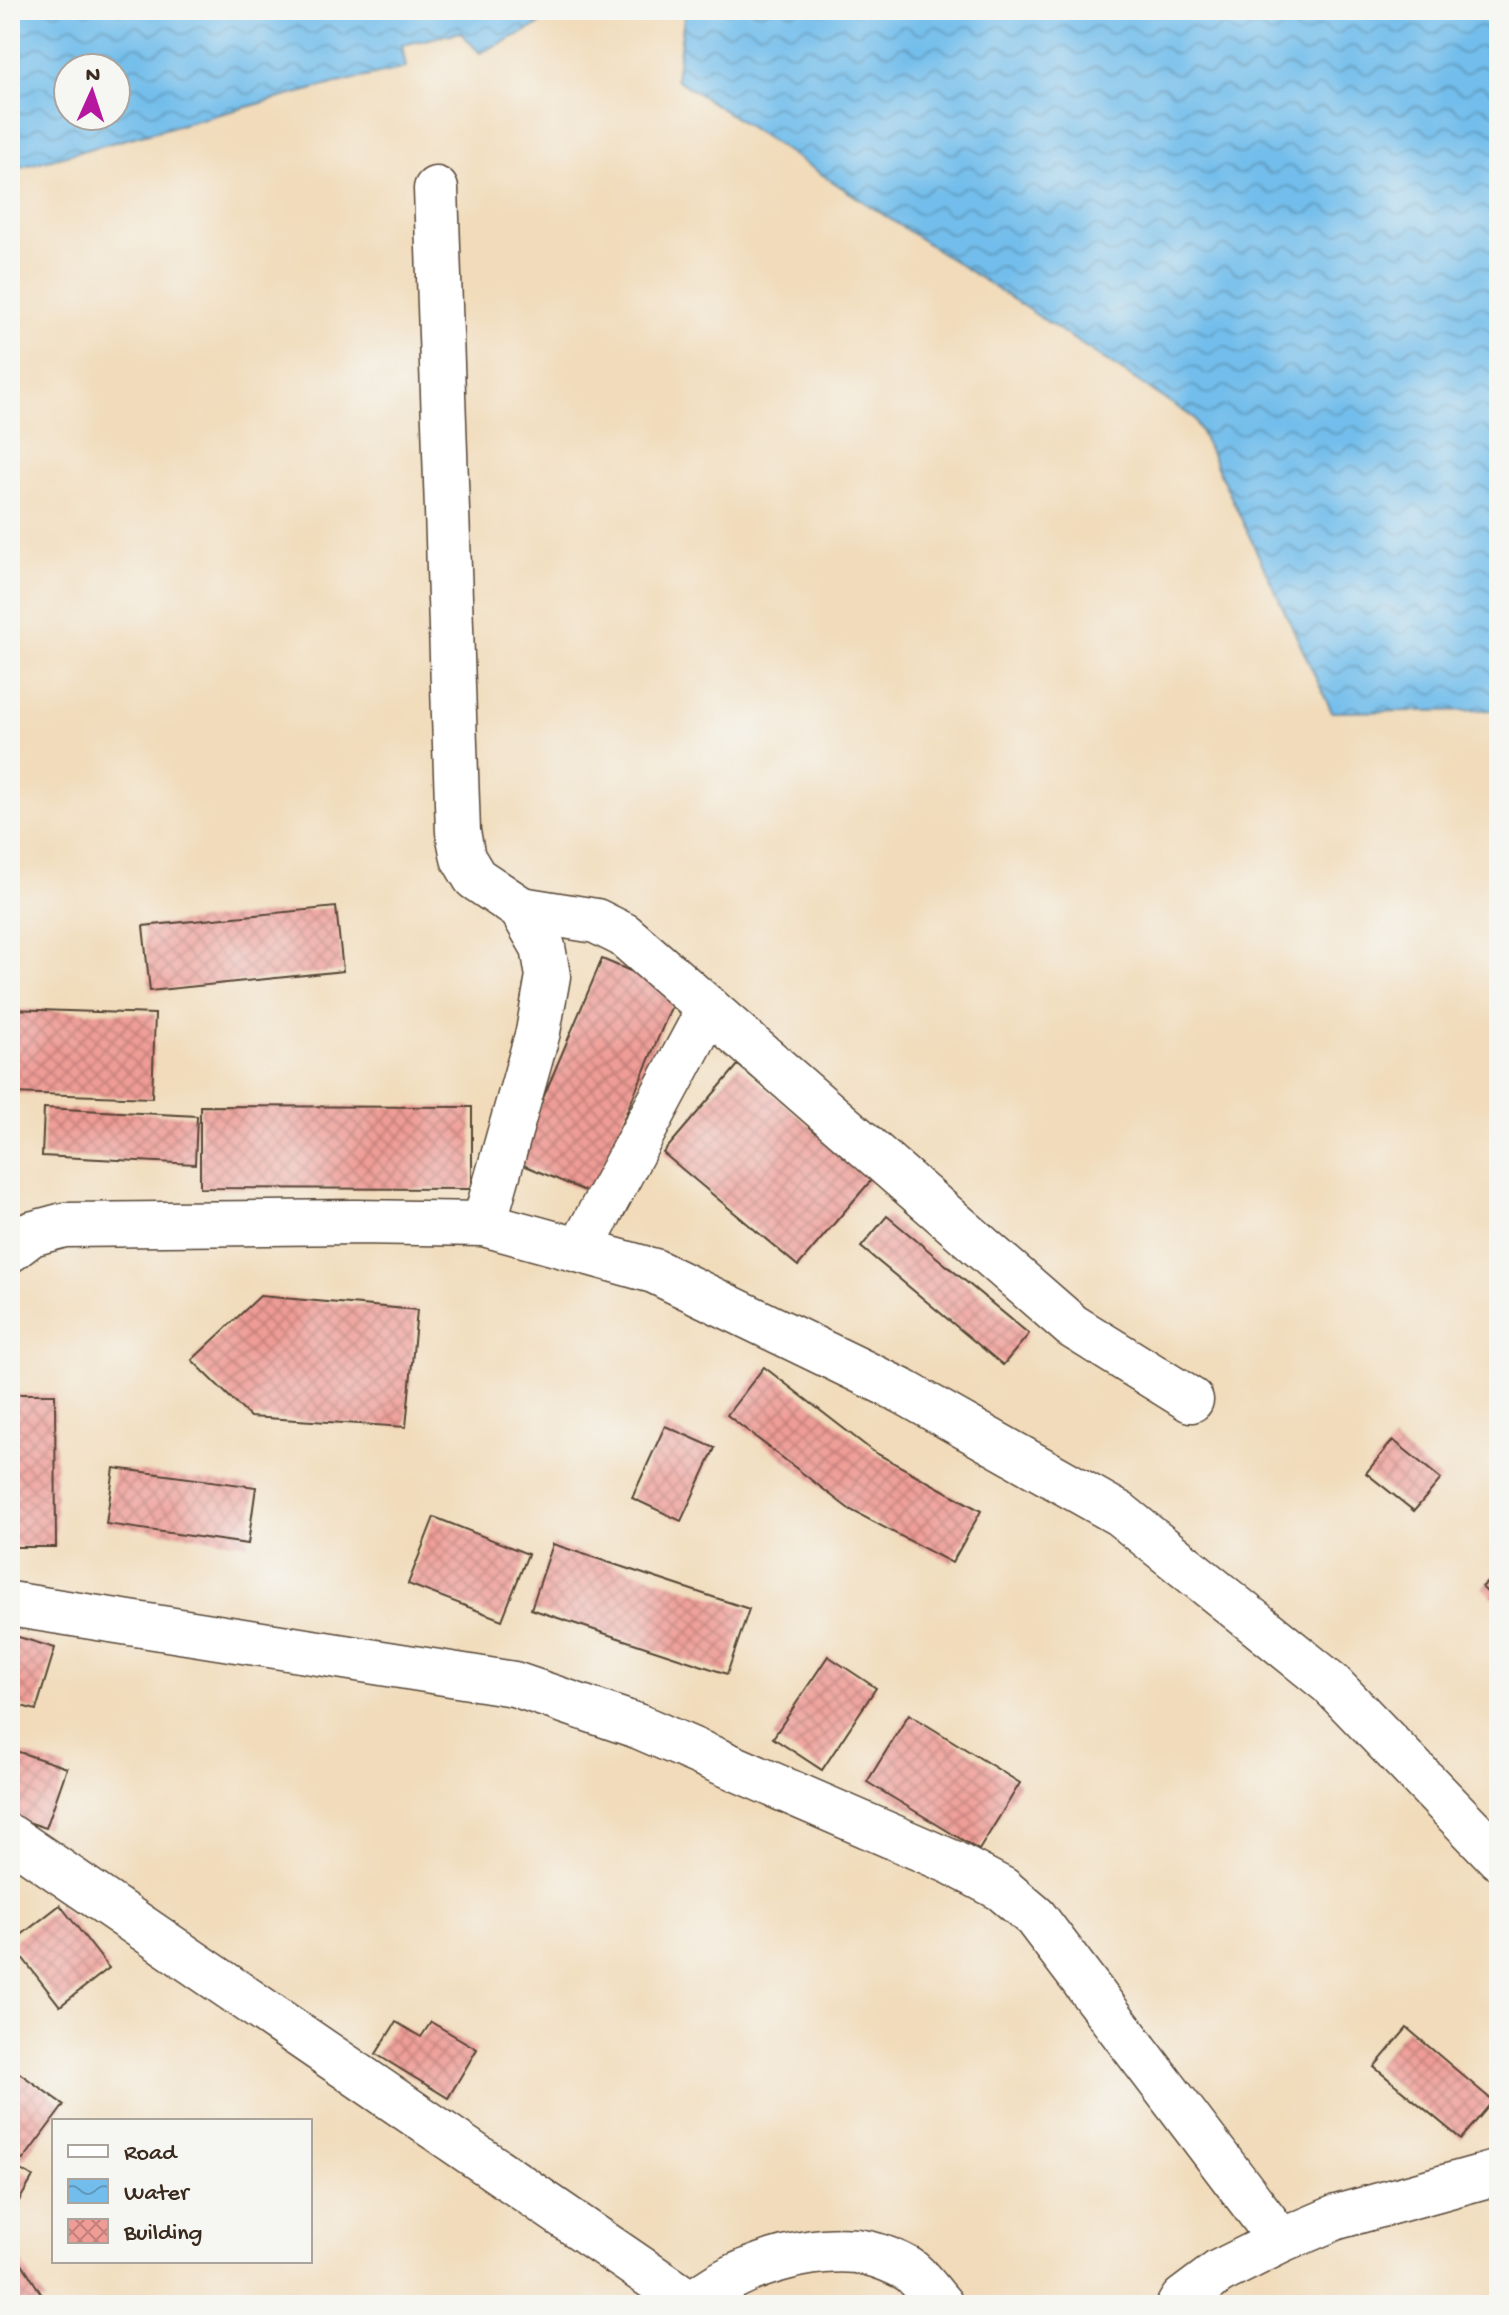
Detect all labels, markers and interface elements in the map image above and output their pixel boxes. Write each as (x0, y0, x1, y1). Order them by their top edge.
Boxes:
north arrow (52, 52, 132, 132)
text: N (85, 63, 101, 89)
legend (52, 2119, 312, 2263)
text: Road (124, 2140, 178, 2169)
text: Water (124, 2180, 191, 2209)
text: Building (123, 2220, 202, 2249)

